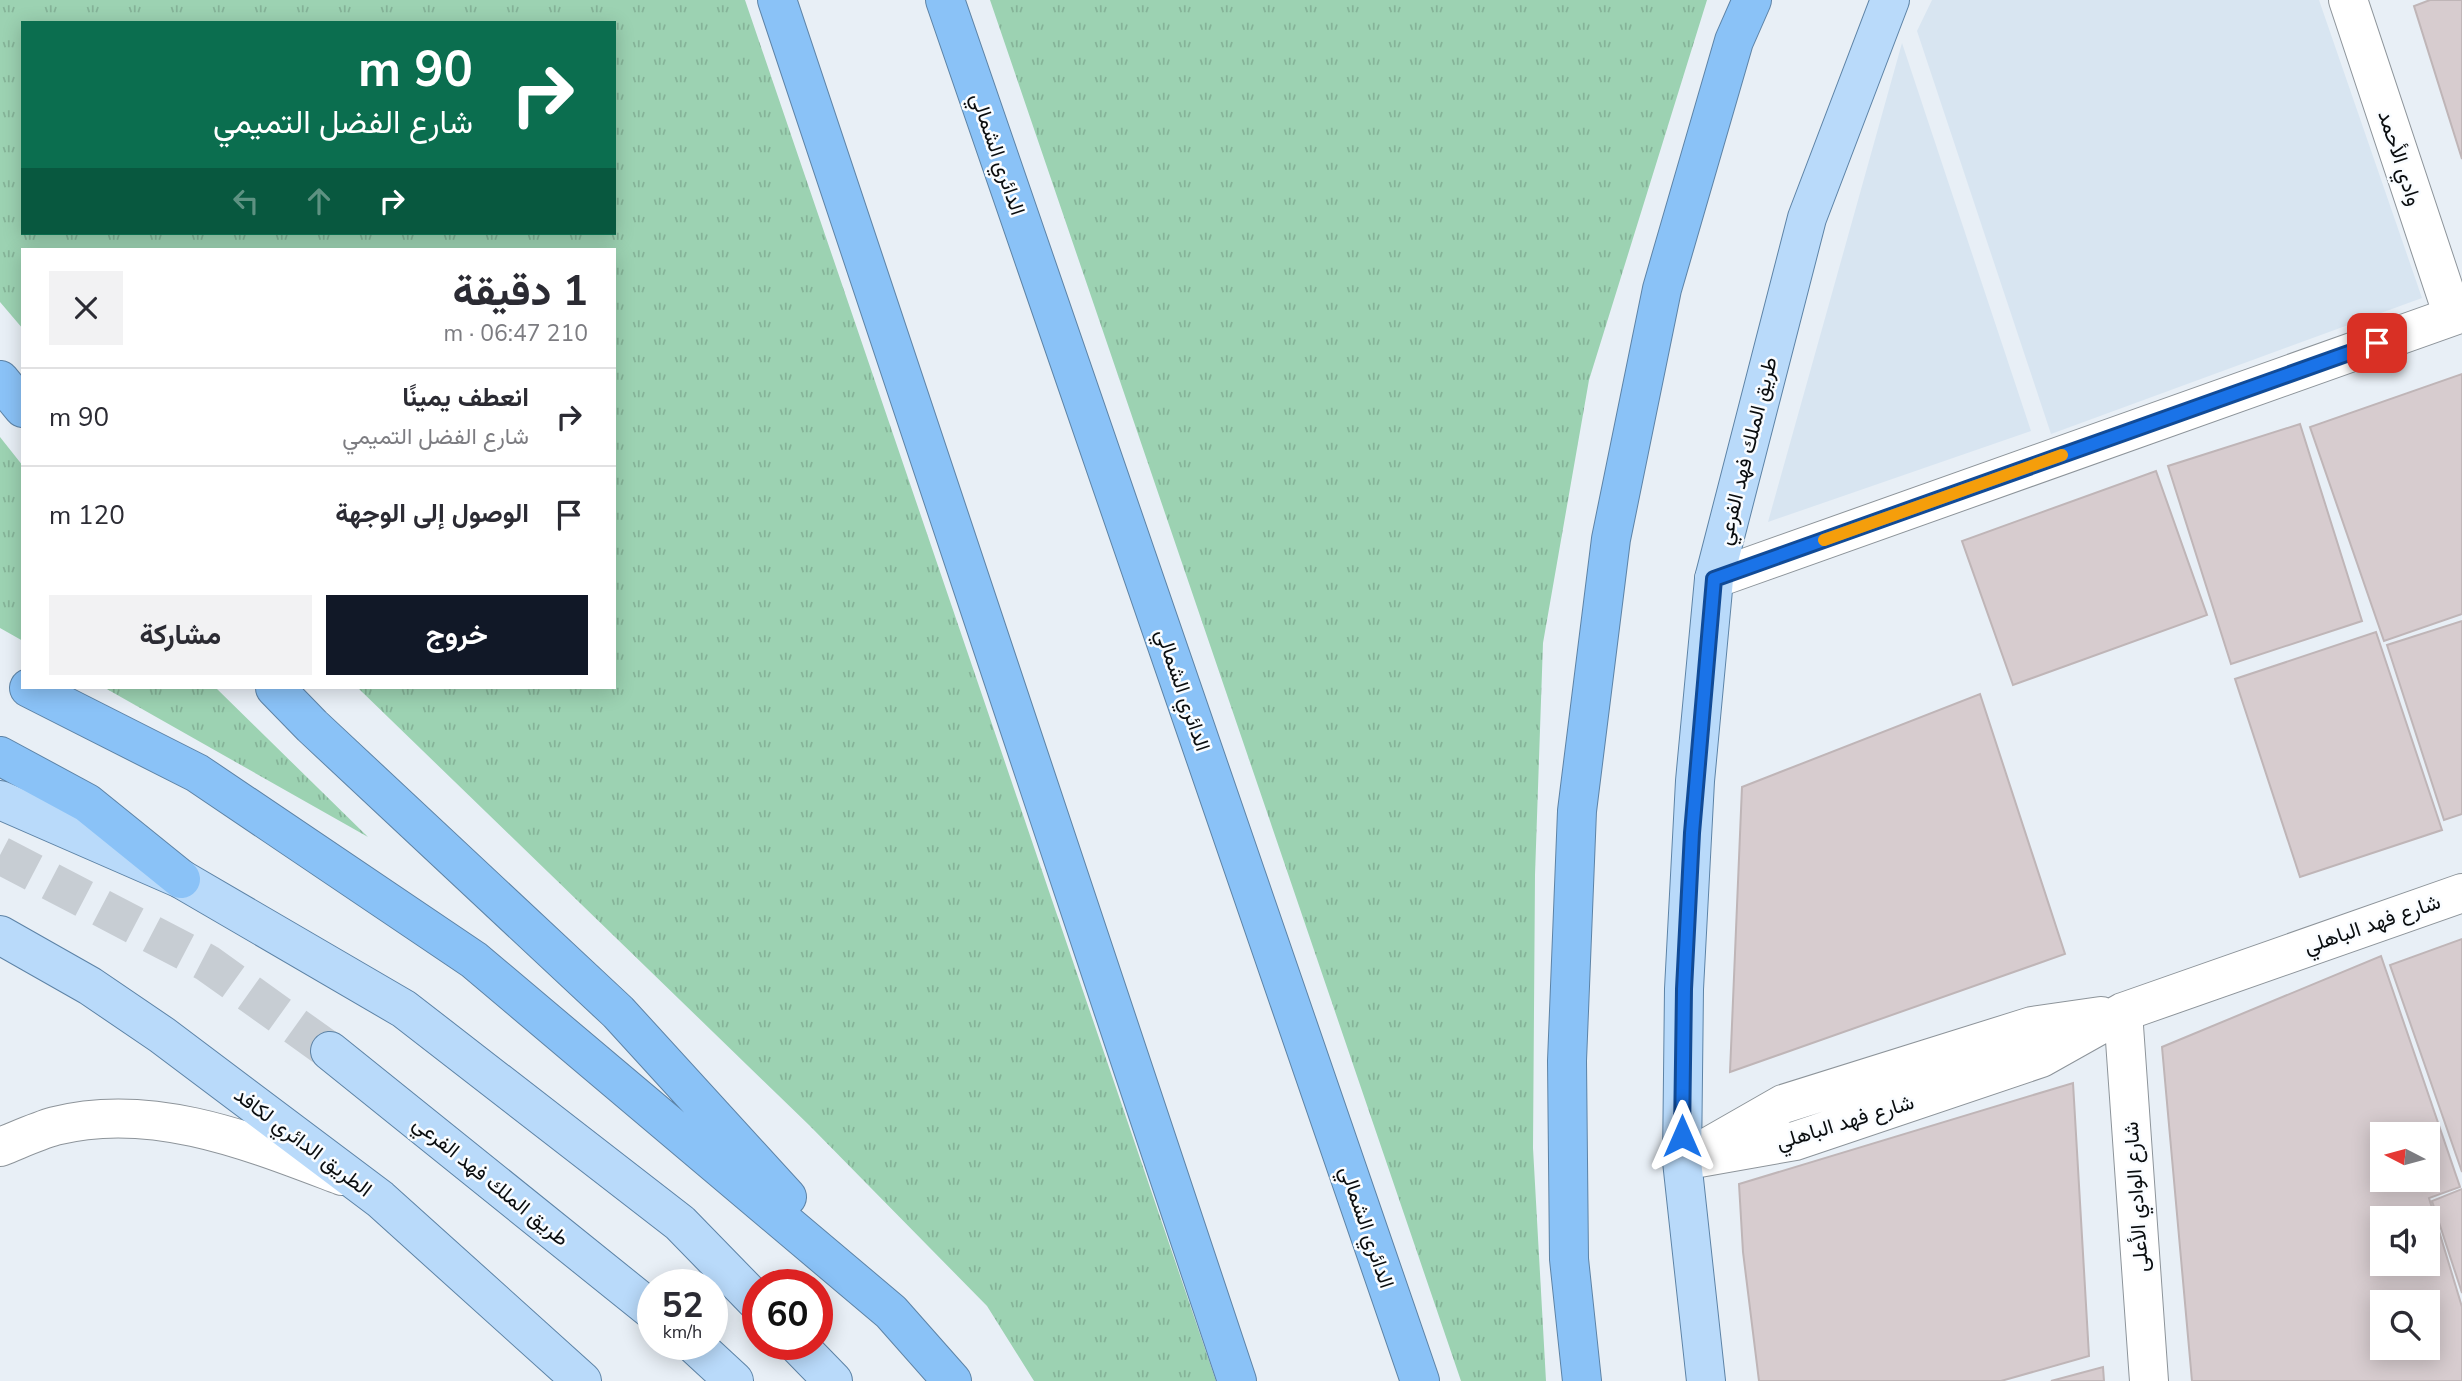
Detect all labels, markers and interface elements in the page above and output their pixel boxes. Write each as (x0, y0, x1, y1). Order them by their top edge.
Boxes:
text: 90 m (358, 36, 473, 103)
icon: right (497, 49, 588, 140)
street label: الدائري الشمالي (961, 89, 1032, 220)
text: شارع الفضل التميمي (213, 101, 473, 144)
street label: وادي الأحمد (2369, 107, 2429, 210)
icon: left (227, 182, 265, 220)
icon: ahead (300, 182, 338, 220)
icon: right (373, 182, 411, 220)
text: 1 دقيقة (452, 263, 588, 320)
button: close (49, 271, 123, 345)
pin (2347, 313, 2407, 373)
text: 210 m · 06:47 (443, 318, 588, 349)
icon: arrive (2358, 324, 2396, 362)
street label: طريق الملك فهد الفرعي (1710, 354, 1787, 549)
text: انعطف يمينًا (402, 380, 529, 415)
icon: right (550, 398, 588, 436)
text: 90 m (49, 400, 109, 435)
text: شارع الفضل التميمي (342, 421, 529, 452)
text: الوصول إلى الوجهة (335, 496, 529, 531)
icon: arrive (550, 496, 588, 534)
text: 120 m (49, 498, 125, 533)
button: مشاركة (49, 595, 312, 675)
button: خروج (326, 595, 588, 675)
street label: الدائري الشمالي (1146, 625, 1217, 756)
street label: شارع فهد الباهلي (2300, 888, 2445, 963)
street label: الطريق الدائري لكافد (226, 1081, 378, 1206)
street label: شارع فهد الباهلي (1773, 1088, 1918, 1159)
position arrow (1645, 1099, 1719, 1173)
street label: طريق الملك فهد الفرعي (405, 1109, 575, 1255)
street label: شارع الوادي الأعلى (2117, 1120, 2158, 1273)
north arrow (2370, 1122, 2440, 1192)
map controls (2370, 1122, 2440, 1360)
street label: الدائري الشمالي (1330, 1162, 1401, 1293)
button: sound (2370, 1206, 2440, 1276)
speed limit sign: 60 (742, 1269, 833, 1360)
text: 52 (661, 1282, 704, 1329)
button: search (2370, 1290, 2440, 1360)
text: km/h (663, 1320, 702, 1344)

